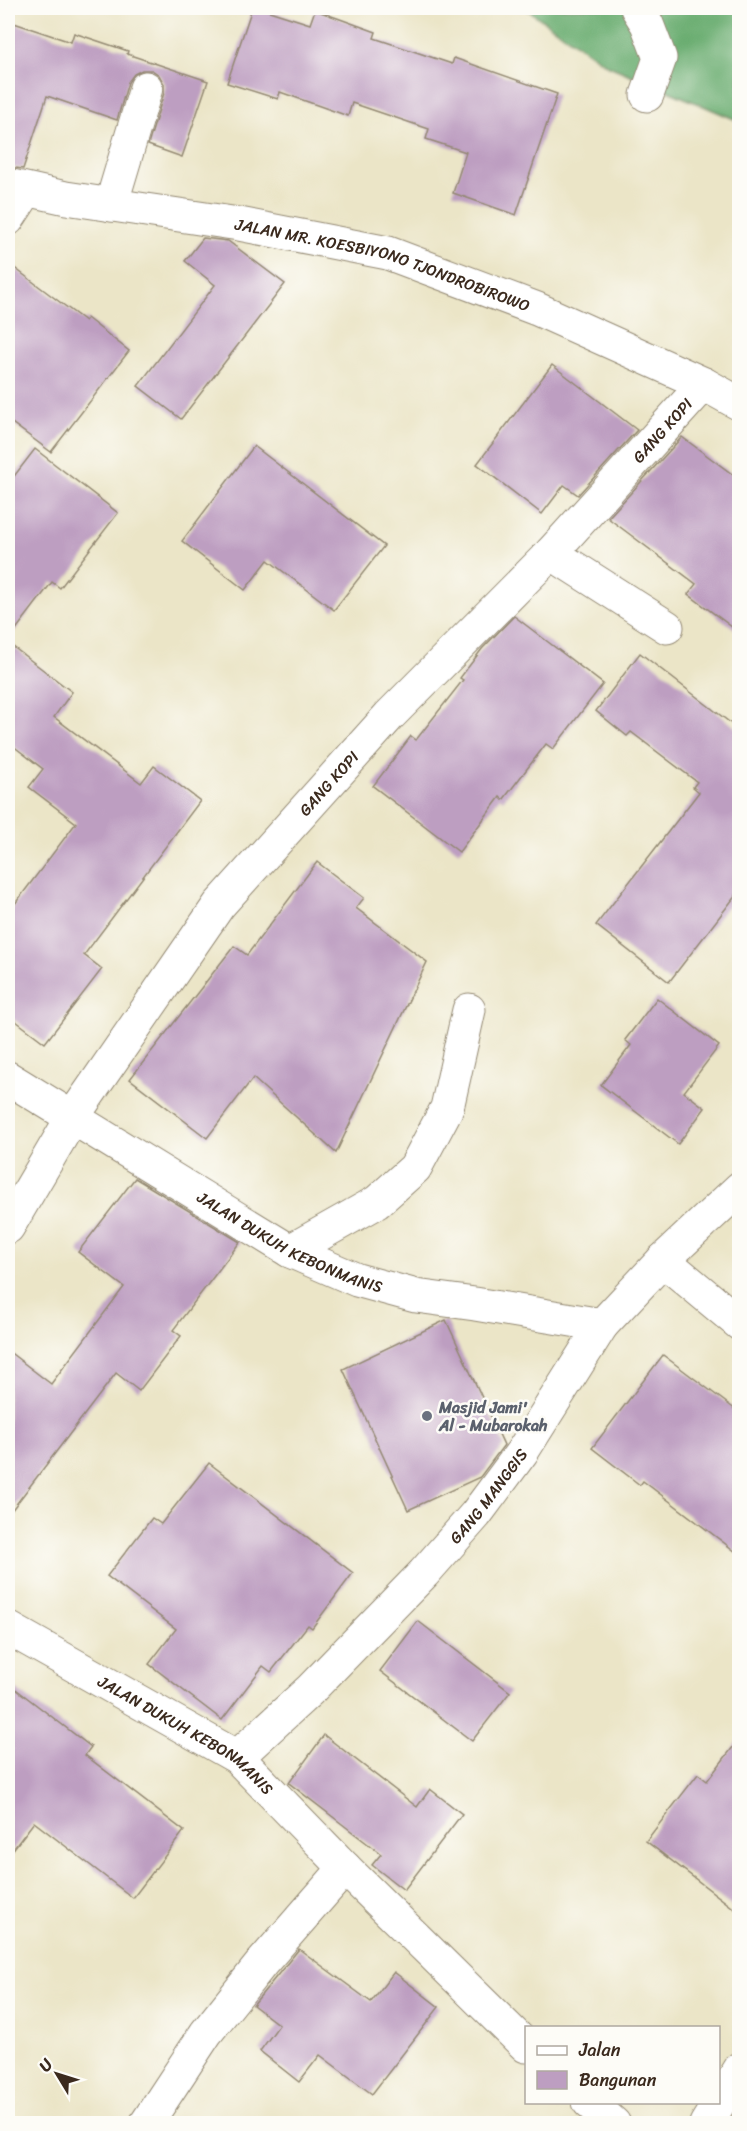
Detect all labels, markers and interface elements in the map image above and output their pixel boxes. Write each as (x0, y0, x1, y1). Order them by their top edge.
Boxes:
street label: JALAN MR. KOESBIYONO TJONDROBIROWO (232, 209, 534, 320)
street label: GANG KOPI (625, 391, 700, 470)
street label: GANG KOPI (291, 744, 367, 823)
street label: JALAN DUKUH KEBONMANIS (190, 1183, 386, 1301)
place label: Masjid Jami' Al - Mubarokah (438, 1393, 548, 1440)
marker: Masjid Jami' Al - Mubarokah (420, 1409, 434, 1423)
street label: GANG MANGGIS (442, 1442, 536, 1551)
street label: JALAN DUKUH KEBONMANIS (91, 1667, 281, 1802)
legend (525, 2026, 720, 2104)
text: Jalan (578, 2034, 621, 2066)
north arrow (27, 2044, 87, 2104)
text: U (31, 2051, 61, 2078)
text: Bangunan (579, 2064, 657, 2096)

